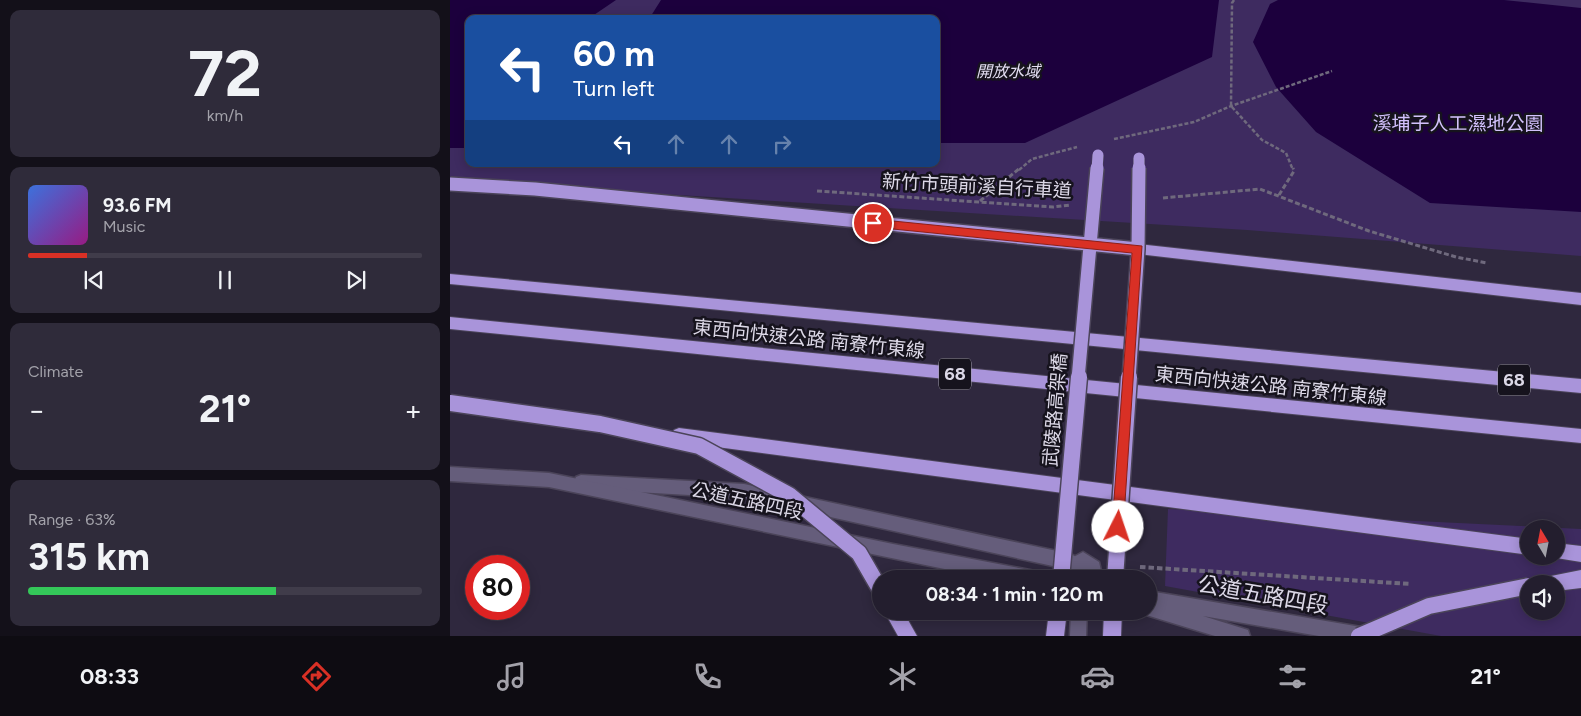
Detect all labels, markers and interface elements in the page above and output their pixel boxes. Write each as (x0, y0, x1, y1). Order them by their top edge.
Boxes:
text: 60 m (573, 33, 655, 75)
text: 72 (188, 34, 262, 112)
icon: left (490, 35, 555, 100)
water label: 開放水域 (976, 62, 1042, 81)
text: Turn left (573, 75, 655, 102)
text: km/h (207, 106, 243, 125)
park label: 溪埔子人工濕地公園 (1372, 112, 1544, 135)
icon: left (609, 130, 637, 158)
icon: ahead (662, 130, 690, 158)
icon: ahead (715, 130, 743, 158)
icon: right (768, 130, 796, 158)
street label: 新竹市頭前溪自行車道 (882, 170, 1072, 202)
text: 93.6 FM (103, 194, 172, 217)
pin (852, 202, 894, 244)
icon: arrive (859, 209, 887, 237)
text: Music (103, 217, 145, 236)
icon: previous (80, 266, 108, 294)
icon: pause (211, 266, 239, 294)
icon: next (342, 266, 370, 294)
street label: 東西向快速公路 南寮竹東線 (692, 315, 926, 363)
street label: 武陵路高架橋 (1039, 352, 1071, 468)
road number: 68 (939, 358, 971, 389)
text: Climate (28, 362, 83, 381)
street label: 東西向快速公路 南寮竹東線 (1154, 362, 1388, 410)
road number: 68 (1498, 364, 1530, 396)
text: 21° (199, 386, 251, 432)
text: − (28, 393, 45, 427)
text: + (405, 393, 422, 427)
street label: 公道五路四段 (689, 478, 805, 524)
position arrow (1091, 500, 1143, 552)
text: Range · 63% (28, 510, 116, 529)
north arrow (1520, 520, 1565, 565)
map controls (1520, 520, 1565, 620)
text: 315 km (28, 534, 150, 580)
speed limit sign: 80 (465, 555, 530, 620)
street label: 公道五路四段 (1196, 570, 1330, 620)
button: sound (1520, 575, 1565, 620)
text: 08:34 · 1 min · 120 m (926, 583, 1103, 606)
icon: directions (299, 659, 334, 694)
icon: music (494, 659, 529, 694)
icon: phone (690, 659, 725, 694)
icon: climate (885, 659, 920, 694)
icon: car (1080, 659, 1115, 694)
icon: filters (1275, 659, 1310, 694)
text: 08:33 (80, 663, 139, 690)
text: 21° (1470, 663, 1501, 690)

